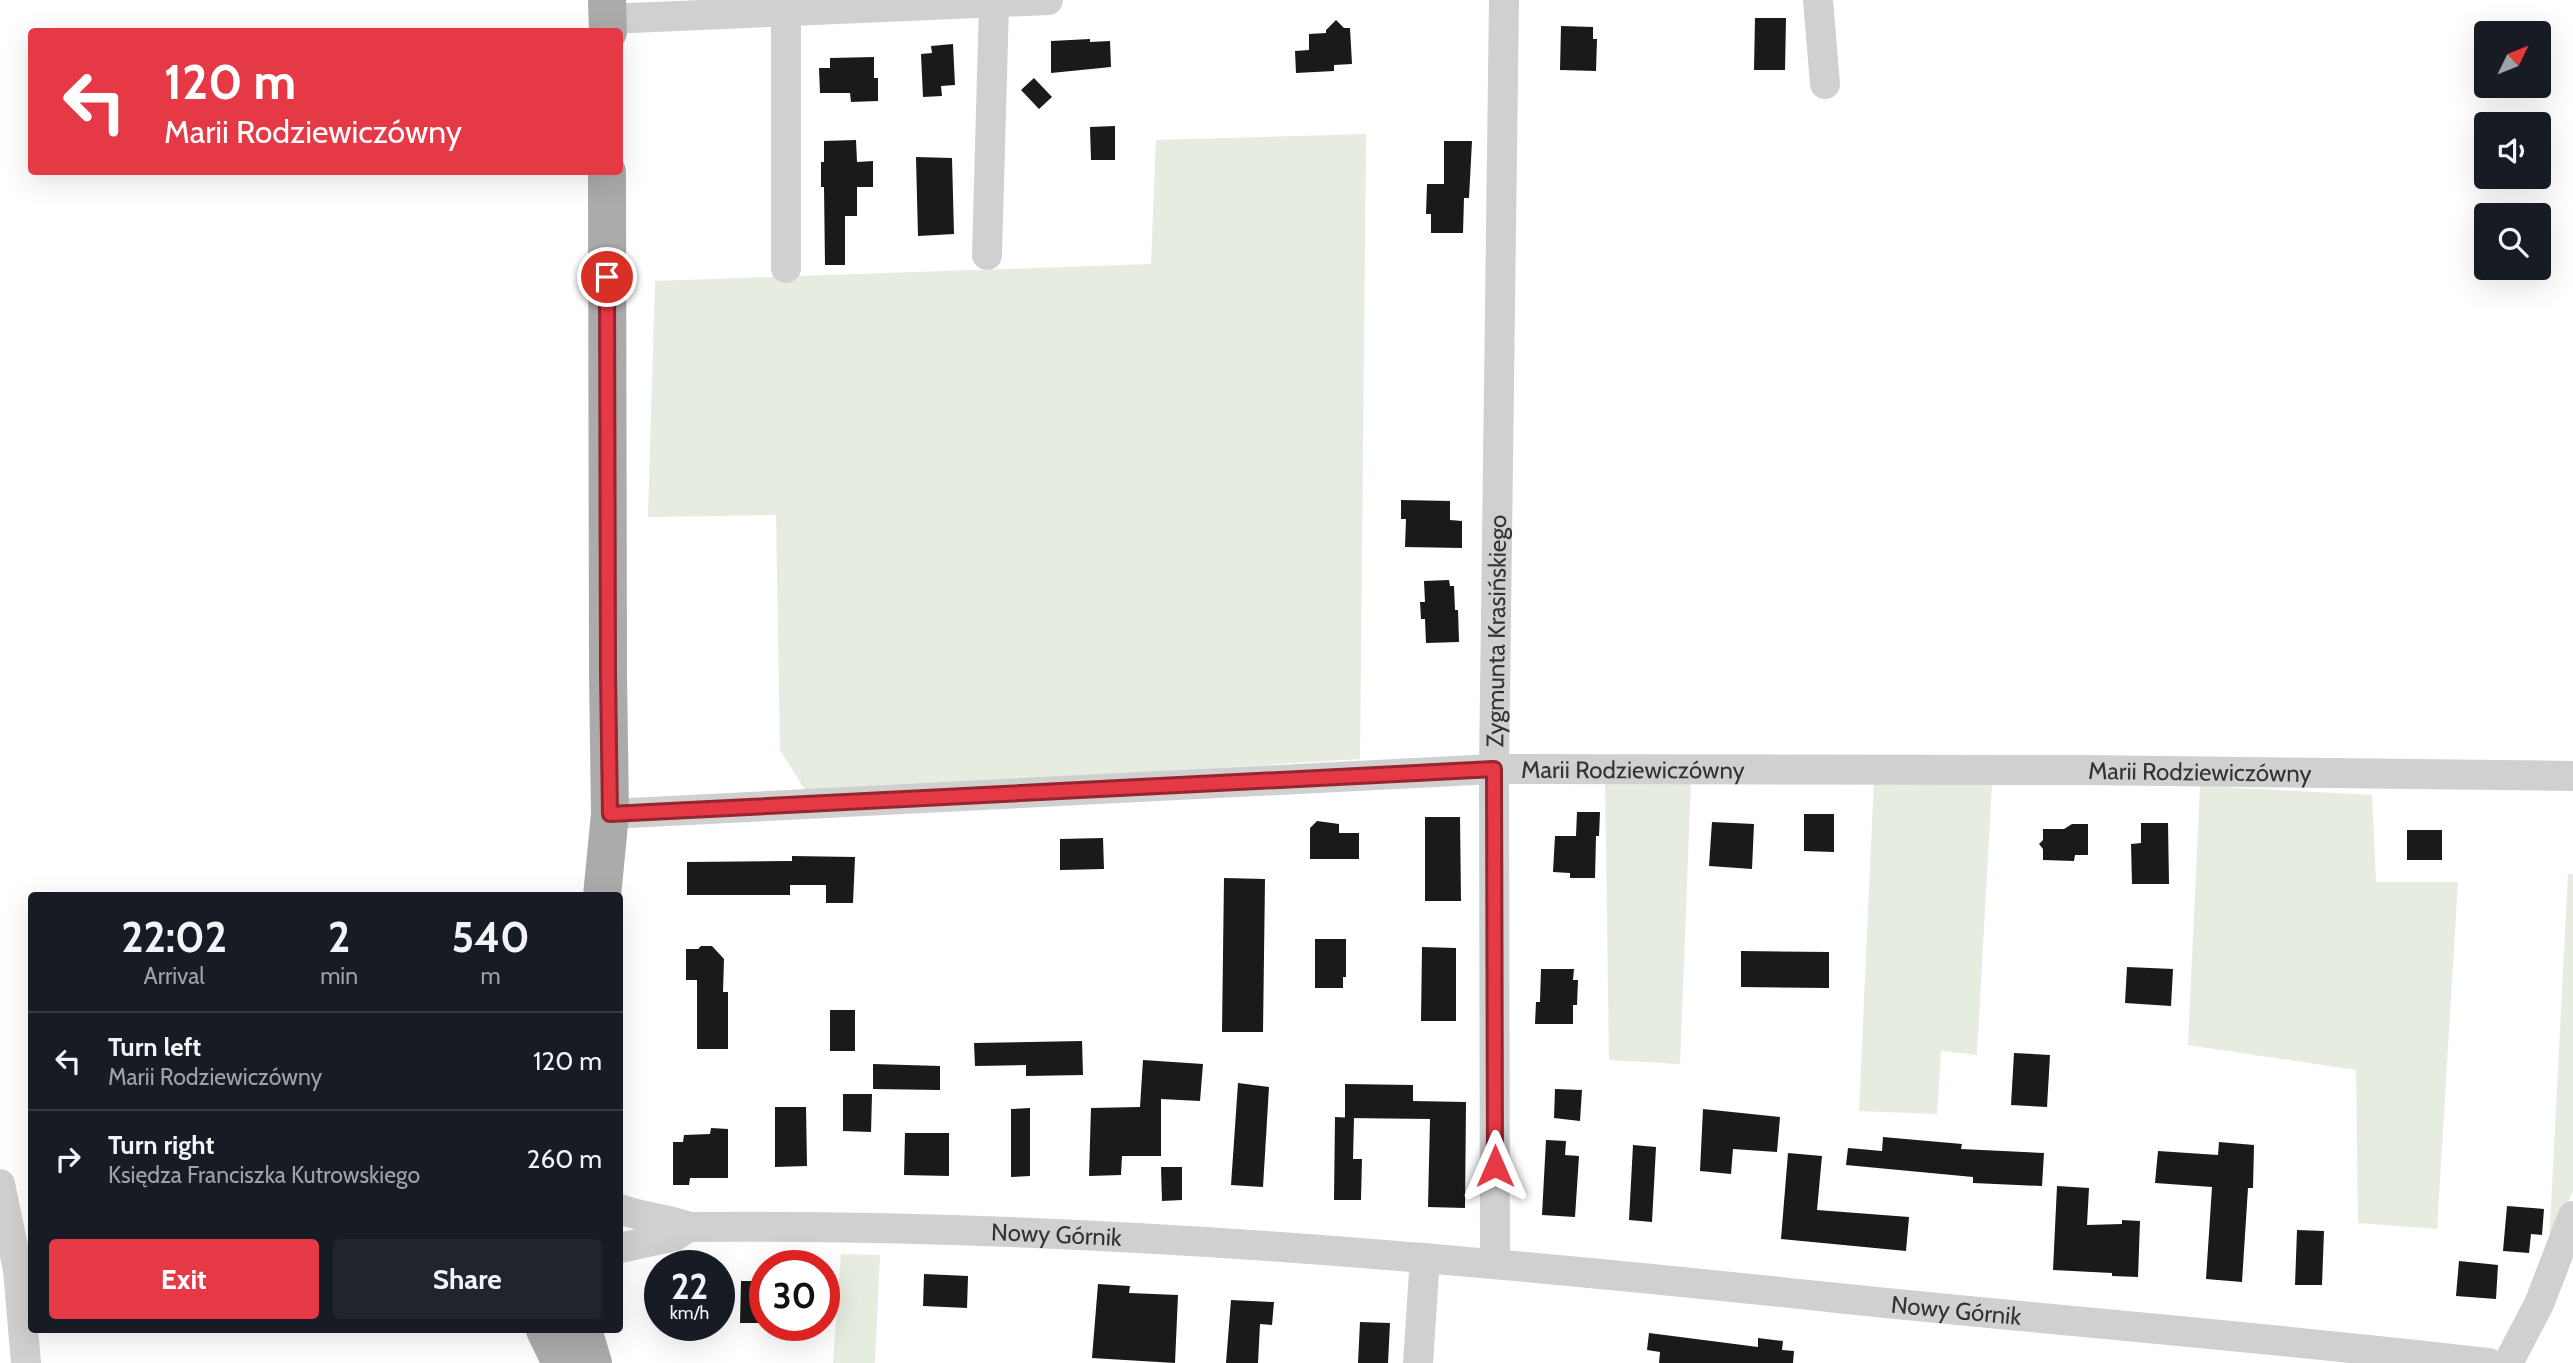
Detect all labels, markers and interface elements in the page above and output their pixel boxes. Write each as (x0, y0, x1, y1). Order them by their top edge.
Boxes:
north arrow (2474, 21, 2552, 98)
map controls (2474, 21, 2551, 280)
text: 120 m (164, 52, 296, 111)
icon: left (49, 56, 140, 147)
text: Marii Rodziewiczówny (164, 112, 462, 151)
button: sound (2474, 112, 2551, 189)
button: search (2474, 203, 2551, 280)
pin (577, 247, 637, 307)
icon: arrive (588, 258, 626, 296)
street label: Zygmunta Krasińskiego (1480, 514, 1512, 748)
street label: Marii Rodziewiczówny (1521, 755, 1745, 784)
street label: Marii Rodziewiczówny (2088, 756, 2312, 787)
text: 22:02 (121, 911, 227, 963)
text: 2 (328, 911, 350, 963)
text: 540 (451, 911, 530, 963)
text: Arrival (143, 962, 205, 990)
text: min (320, 962, 358, 990)
text: m (480, 962, 501, 990)
text: Turn left (108, 1031, 201, 1063)
icon: left (49, 1042, 87, 1080)
text: 120 m (533, 1045, 602, 1077)
text: Marii Rodziewiczówny (108, 1063, 322, 1091)
text: Turn right (108, 1129, 214, 1161)
position arrow (1458, 1129, 1532, 1203)
icon: right (49, 1140, 87, 1178)
text: 260 m (527, 1143, 602, 1175)
text: Księdza Franciszka Kutrowskiego (108, 1161, 420, 1189)
street label: Nowy Górnik (991, 1217, 1123, 1252)
button: Exit (49, 1239, 319, 1319)
button: Share (333, 1239, 602, 1319)
speed limit sign: 30 (749, 1250, 840, 1341)
text: 22 (671, 1265, 708, 1308)
street label: Nowy Górnik (1890, 1289, 2023, 1331)
text: km/h (670, 1302, 709, 1324)

